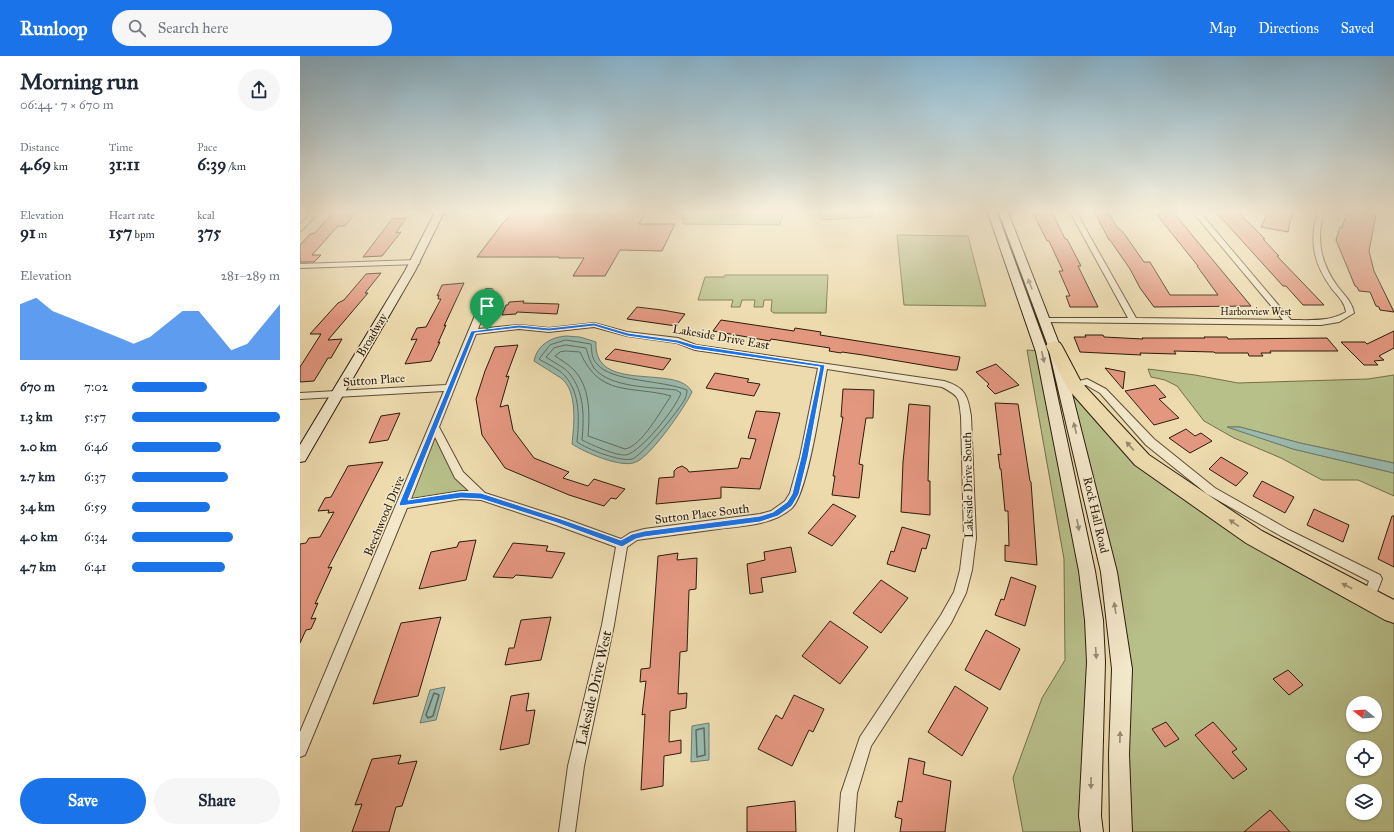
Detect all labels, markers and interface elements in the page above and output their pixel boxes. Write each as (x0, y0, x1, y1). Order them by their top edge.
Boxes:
search box (112, 10, 392, 46)
text: Runloop (20, 17, 88, 40)
icon: search (126, 17, 148, 39)
text: Search here (158, 19, 229, 37)
text: Map (1209, 20, 1236, 37)
text: Directions (1258, 20, 1319, 37)
text: Saved (1341, 20, 1374, 37)
text: Morning run (20, 68, 139, 95)
button: share (238, 69, 280, 111)
text: 06:44 · 7 × 670 m (20, 97, 114, 113)
text: Distance (20, 141, 59, 154)
text: Time (109, 141, 133, 154)
text: Pace (197, 141, 217, 154)
text: 4.69 (20, 154, 51, 175)
text: 31:11 (109, 154, 140, 175)
text: 6:39 (197, 154, 226, 175)
text: km (51, 160, 68, 173)
text: /km (226, 160, 246, 173)
text: Elevation (20, 209, 64, 222)
text: Heart rate (109, 209, 155, 222)
text: kcal (197, 209, 215, 222)
text: 91 (20, 222, 36, 243)
text: 157 (109, 222, 132, 243)
text: 375 (197, 222, 221, 243)
text: m (36, 228, 47, 241)
text: bpm (132, 228, 155, 241)
text: Elevation (20, 268, 72, 284)
text: 281–289 m (221, 268, 280, 284)
one-way arrow (1027, 278, 1033, 290)
pin (470, 289, 504, 330)
icon: arrive (476, 295, 498, 317)
street label: Harborview West (1220, 306, 1292, 318)
street label: Broadway (354, 311, 391, 359)
street label: Lakeside Drive East (671, 322, 771, 353)
one-way arrow (1040, 352, 1046, 364)
street label: Sutton Place (342, 371, 406, 389)
text: 670 m (20, 379, 55, 395)
text: 7:02 (84, 379, 108, 395)
text: 1.3 km (20, 409, 53, 425)
text: 5:57 (84, 409, 106, 425)
one-way arrow (1071, 422, 1077, 434)
street label: Lakeside Drive South (960, 431, 976, 538)
text: 2.0 km (20, 439, 57, 455)
text: 6:46 (84, 439, 108, 455)
one-way arrow (1125, 441, 1134, 452)
text: 2.7 km (20, 469, 55, 485)
text: 6:37 (84, 469, 106, 485)
street label: Beechwood Drive (361, 474, 407, 558)
street label: Rock Hall Road (1080, 476, 1112, 554)
text: 3.4 km (20, 499, 55, 515)
text: 6:59 (84, 499, 107, 515)
street label: Sutton Place South (654, 501, 750, 527)
one-way arrow (1075, 519, 1081, 531)
one-way arrow (1229, 519, 1239, 527)
text: 4.0 km (20, 529, 58, 545)
text: 6:34 (84, 529, 106, 545)
text: 4.7 km (20, 559, 56, 575)
text: 6:41 (84, 559, 106, 575)
one-way arrow (1342, 583, 1353, 590)
one-way arrow (1112, 601, 1118, 614)
street label: Lakeside Drive West (573, 629, 615, 747)
one-way arrow (1092, 647, 1099, 659)
north arrow (1346, 696, 1382, 732)
map controls (1346, 696, 1382, 820)
one-way arrow (1116, 731, 1123, 743)
button: locate (1346, 740, 1382, 776)
one-way arrow (1088, 777, 1094, 790)
button: Save (20, 778, 146, 824)
button: Share (154, 778, 280, 824)
button: layers (1346, 784, 1382, 820)

